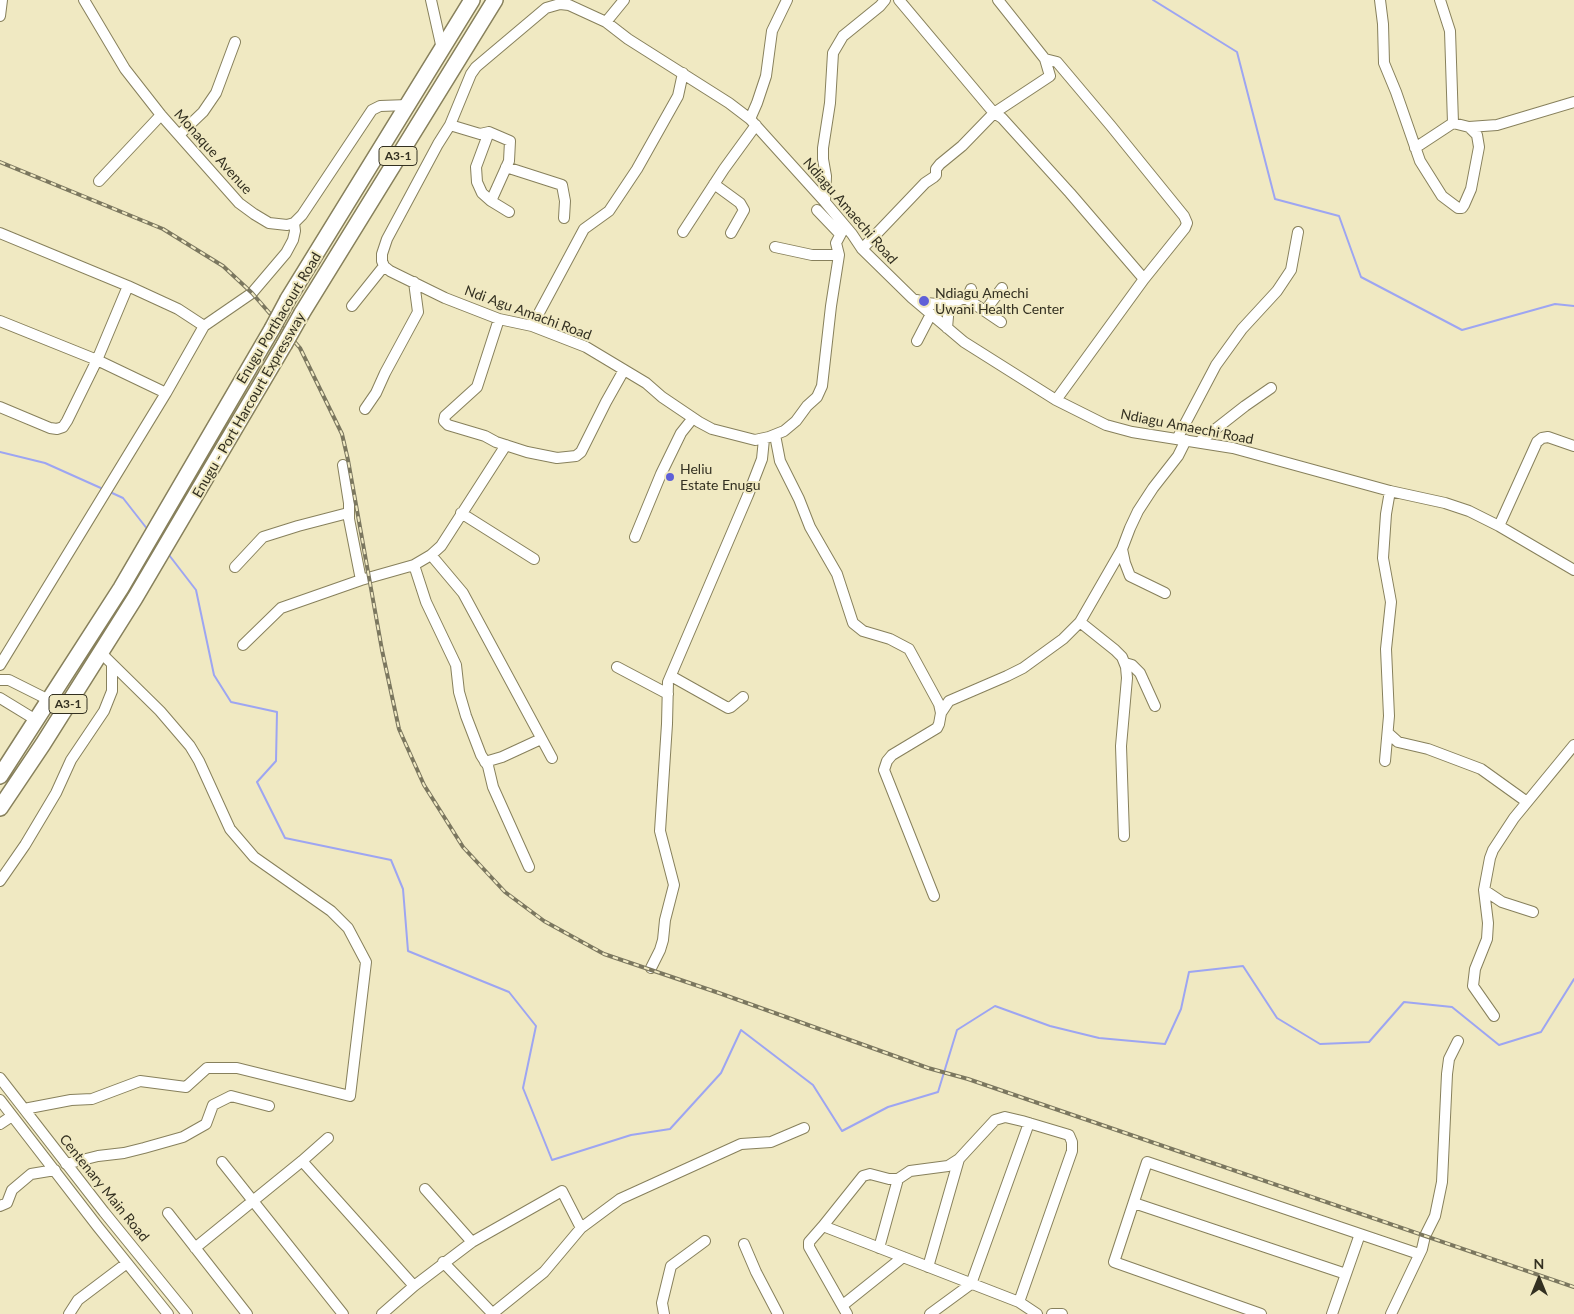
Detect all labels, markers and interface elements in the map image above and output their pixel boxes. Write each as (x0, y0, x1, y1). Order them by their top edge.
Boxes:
street label: Monaque Avenue (170, 106, 256, 198)
road number: A3-1 (379, 146, 417, 166)
street label: Ndiagu Amaechi Road (799, 155, 901, 267)
street label: Enugu Porthacourt Road (233, 249, 325, 387)
street label: Ndi Agu Amachi Road (462, 282, 594, 344)
place label: Ndiagu Amechi Uwani Health Center (935, 285, 1064, 318)
marker: Ndiagu Amechi Uwani Health Center (917, 294, 931, 308)
street label: Enugu - Port Harcourt Expressway (189, 309, 309, 501)
street label: Ndiagu Amaechi Road (1119, 406, 1255, 448)
place label: Heliu Estate Enugu (680, 461, 760, 494)
marker: Heliu Estate Enugu (664, 471, 676, 483)
road number: A3-1 (49, 694, 87, 714)
street label: Centenary Main Road (56, 1131, 152, 1245)
north arrow (1514, 1254, 1564, 1304)
text: N (1534, 1255, 1544, 1272)

